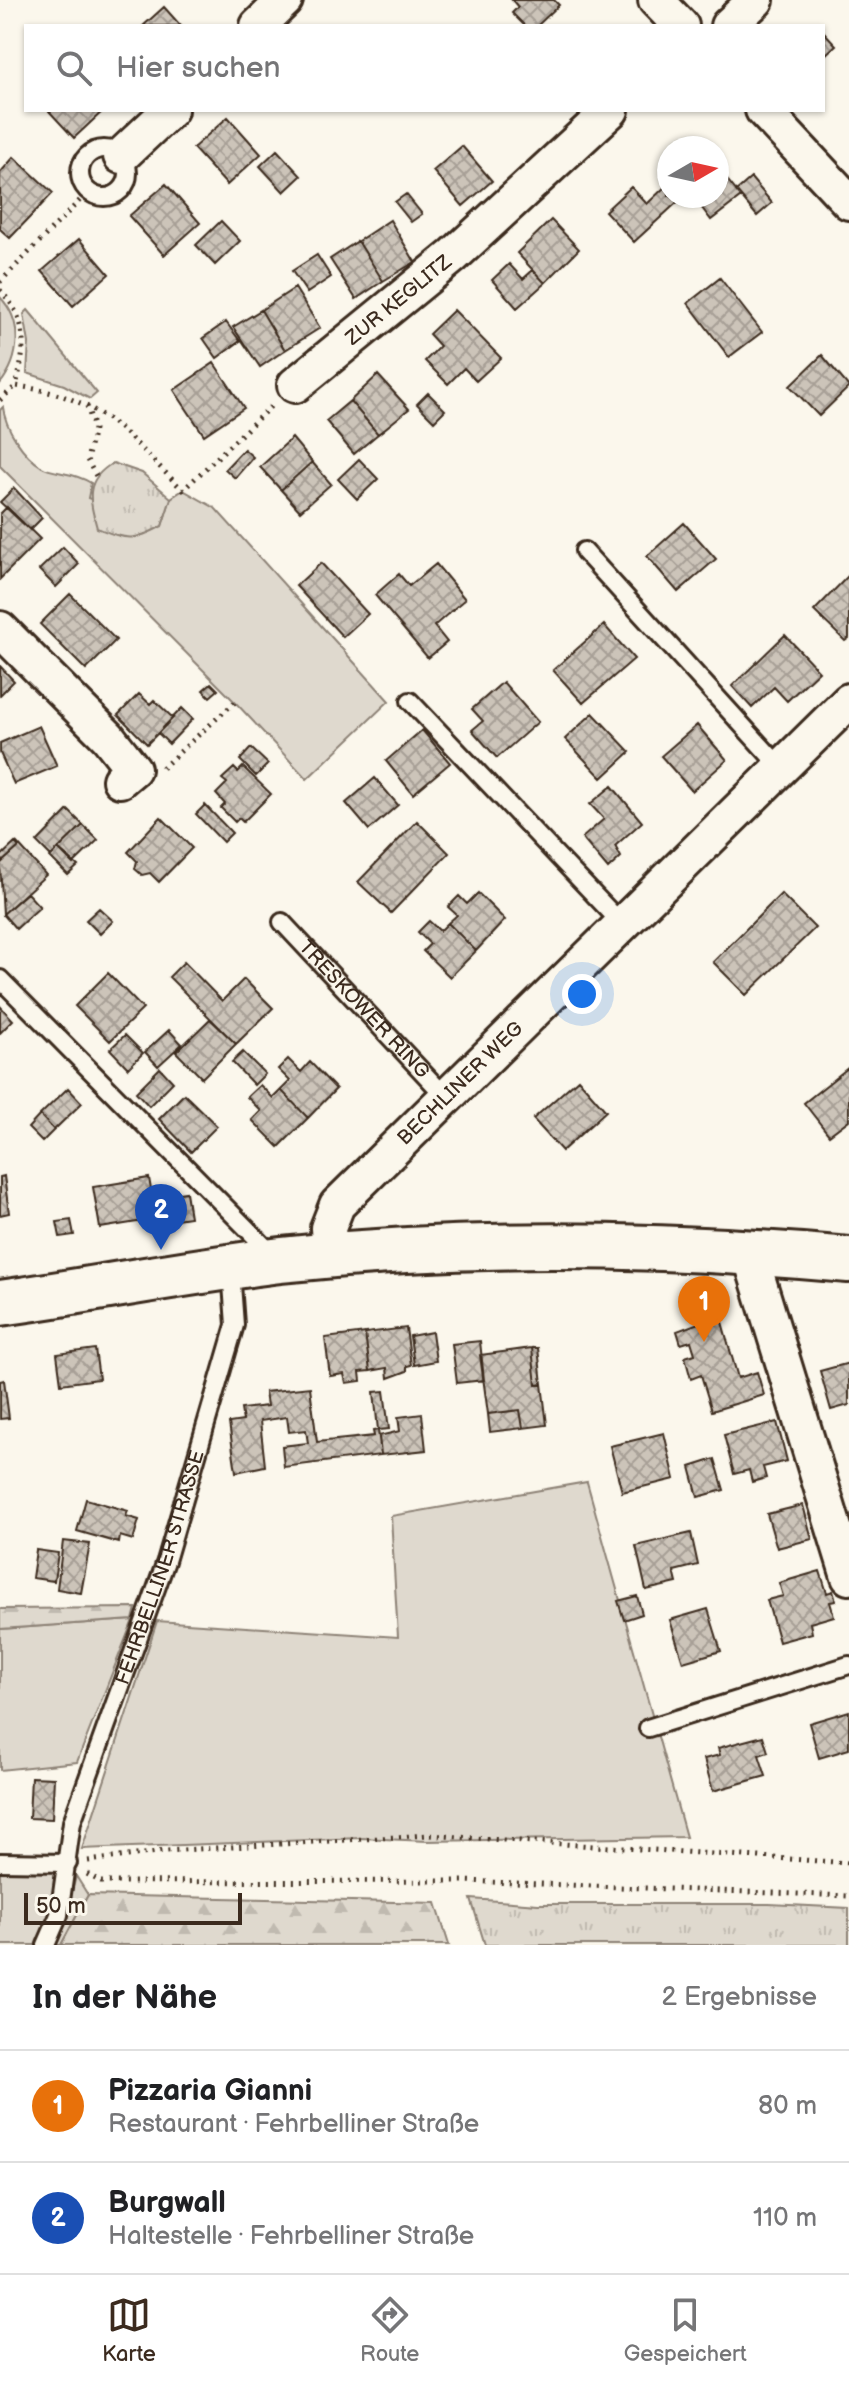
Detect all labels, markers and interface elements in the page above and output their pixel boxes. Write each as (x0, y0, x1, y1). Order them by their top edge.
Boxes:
search box (24, 24, 825, 112)
icon: search (52, 46, 96, 90)
text: Hier suchen (116, 50, 281, 86)
north arrow (657, 136, 729, 208)
street label: ZUR KEGLITZ (340, 250, 457, 351)
street label: TRESKOWER RING (294, 936, 434, 1084)
your location (562, 974, 602, 1014)
street label: BECHLINER WEG (393, 1017, 528, 1150)
pin: 2 (135, 1184, 187, 1250)
pin: 1 (678, 1276, 730, 1342)
street label: FEHRBELLINER STRASSE (110, 1448, 210, 1688)
scale bar (24, 1889, 242, 1925)
text: 50 m (36, 1893, 86, 1920)
text: In der Nähe (32, 1977, 217, 2018)
text: 2 Ergebnisse (662, 1982, 817, 2013)
text: Pizzaria Gianni (108, 2073, 312, 2109)
text: 1 (53, 2091, 63, 2122)
text: 80 m (758, 2091, 817, 2122)
text: Restaurant · Fehrbelliner Straße (108, 2109, 479, 2140)
text: Burgwall (108, 2185, 226, 2221)
text: 2 (50, 2203, 66, 2234)
text: 110 m (753, 2203, 817, 2234)
text: Haltestelle · Fehrbelliner Straße (108, 2221, 474, 2252)
tab: Karte (102, 2293, 156, 2368)
tab: Route (360, 2293, 419, 2368)
tab: Gespeichert (624, 2293, 747, 2368)

